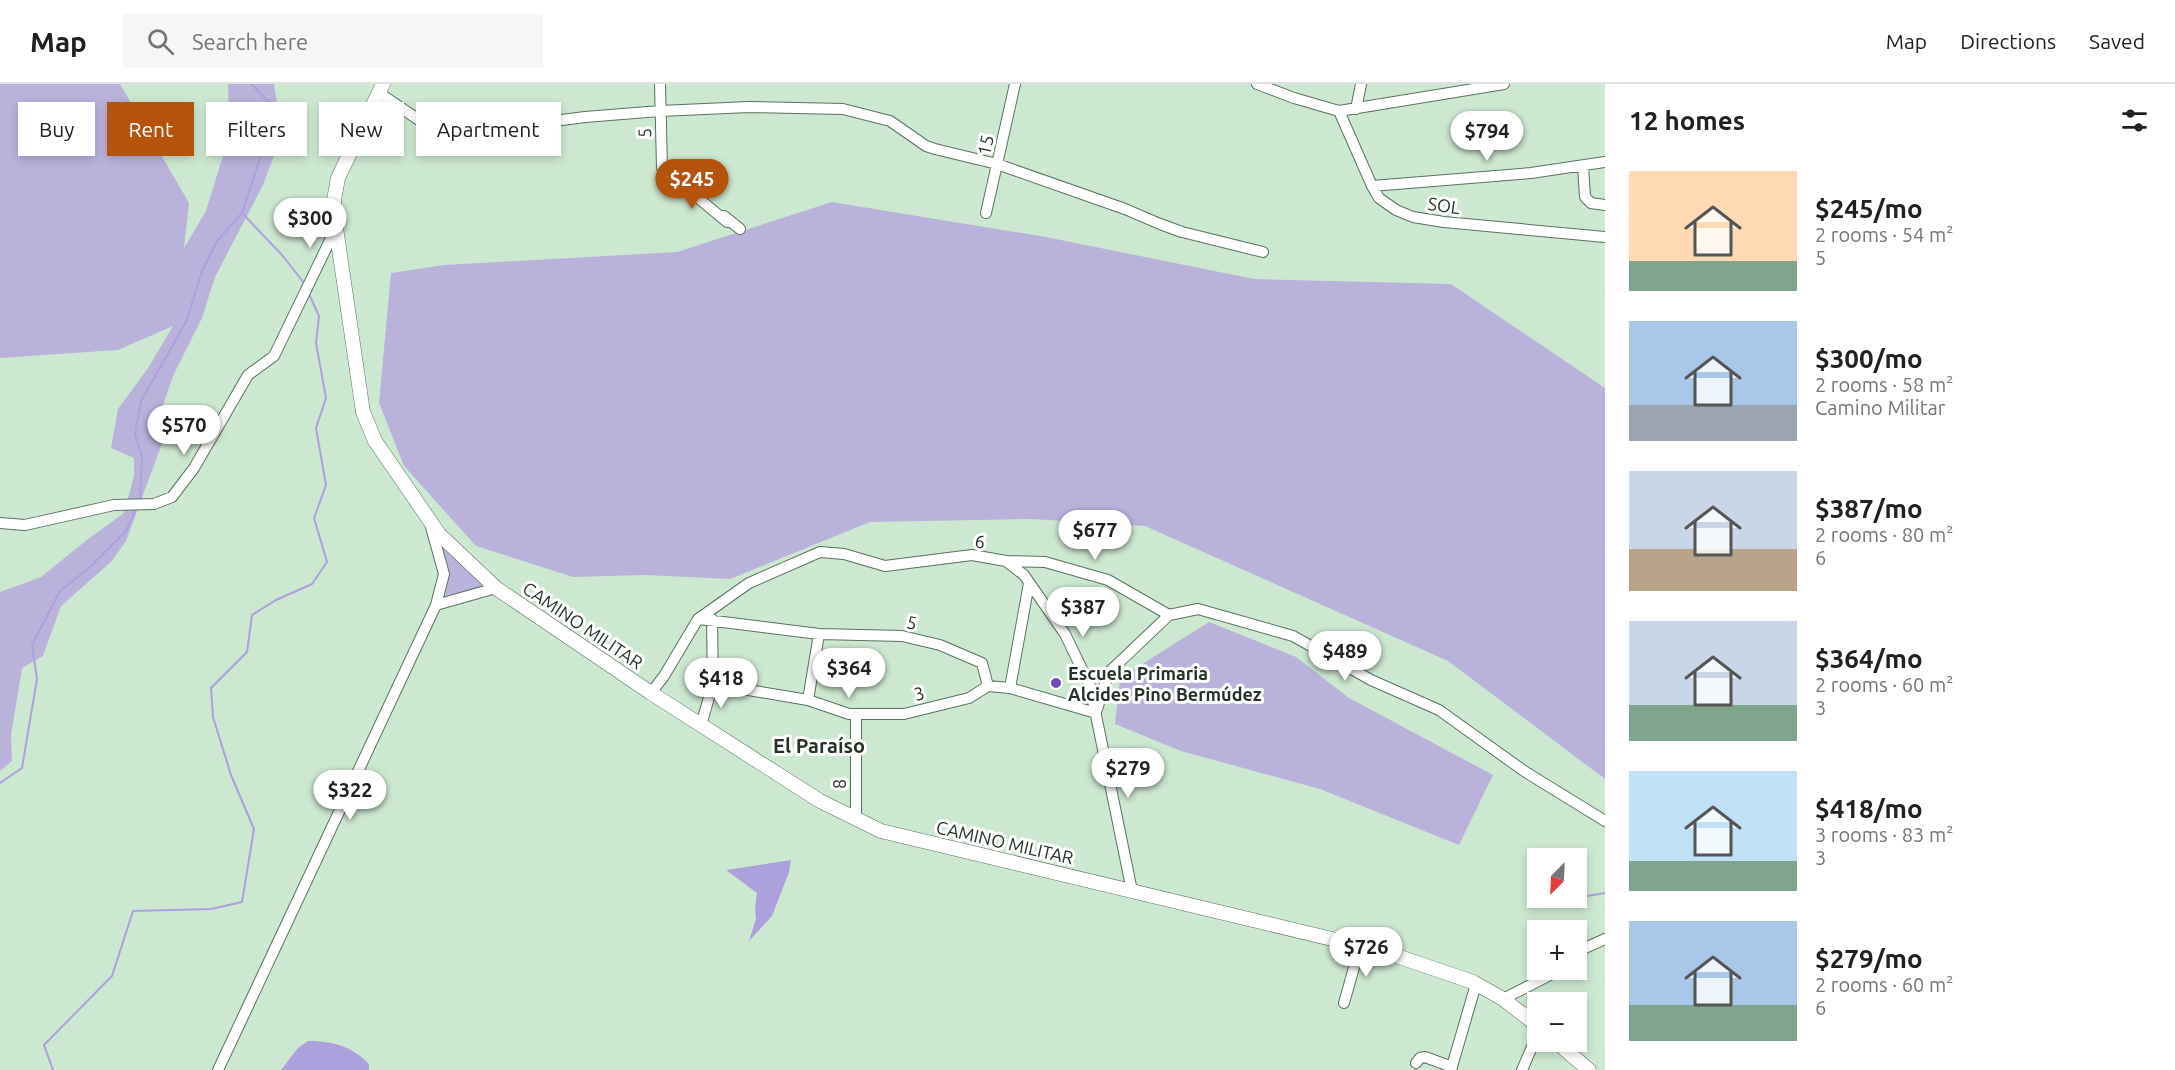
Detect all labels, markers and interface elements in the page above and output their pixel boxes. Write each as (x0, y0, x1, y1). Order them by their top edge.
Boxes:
search box (123, 14, 543, 68)
icon: search (144, 25, 177, 58)
text: Map (30, 26, 87, 57)
text: Search here (192, 29, 308, 54)
text: Map (1886, 29, 1927, 53)
text: Directions (1960, 29, 2056, 53)
text: Saved (2089, 29, 2145, 53)
chip: Buy (18, 102, 95, 156)
chip: Rent (107, 102, 194, 156)
chip: Filters (206, 102, 307, 156)
chip: New (319, 102, 404, 156)
chip: Apartment (416, 102, 561, 156)
icon: filters (2118, 104, 2151, 137)
text: 12 homes (1629, 106, 1745, 135)
pin: $794 (1451, 111, 1523, 162)
text: $794 (1464, 119, 1510, 142)
street label: 5 (634, 128, 654, 138)
street label: 15 (973, 133, 997, 157)
pin: $245 (656, 159, 728, 210)
text: $245 (669, 167, 715, 190)
street label: SOL (1426, 193, 1462, 217)
text: $245/mo (1815, 194, 1923, 223)
icon: home (1677, 195, 1749, 267)
pin: $300 (274, 198, 346, 249)
text: $300 (287, 206, 333, 229)
text: 2 rooms · 54 m² (1815, 223, 1953, 246)
text: 5 (1815, 246, 1826, 269)
text: $300/mo (1815, 344, 1923, 373)
icon: home (1677, 345, 1749, 417)
text: 2 rooms · 58 m² (1815, 373, 1953, 396)
text: Camino Militar (1815, 396, 1945, 419)
pin: $570 (148, 405, 220, 456)
text: $570 (161, 413, 207, 436)
text: $387/mo (1815, 494, 1923, 523)
icon: home (1677, 495, 1749, 567)
pin: $677 (1059, 510, 1131, 561)
text: $677 (1072, 518, 1118, 541)
text: 2 rooms · 80 m² (1815, 523, 1953, 546)
street label: 6 (974, 531, 986, 551)
text: 6 (1815, 546, 1826, 569)
street label: CAMINO MILITAR (519, 577, 647, 673)
pin: $387 (1047, 587, 1119, 638)
text: $387 (1060, 595, 1106, 618)
street label: 5 (905, 611, 919, 633)
pin: $489 (1309, 631, 1381, 682)
text: $489 (1322, 639, 1368, 662)
text: $364/mo (1815, 644, 1923, 673)
icon: home (1677, 645, 1749, 717)
pin: $364 (813, 648, 885, 699)
text: $364 (826, 656, 872, 679)
pin: $418 (685, 658, 757, 709)
place label: Escuela Primaria Alcides Pino Bermúdez (1068, 663, 1262, 704)
text: $418 (698, 666, 744, 689)
text: 2 rooms · 60 m² (1815, 673, 1953, 696)
marker: Escuela Primaria Alcides Pino Bermúdez (1049, 676, 1063, 690)
street label: 3 (912, 682, 926, 704)
text: 3 (1815, 696, 1826, 719)
district label: El Paraíso (773, 734, 865, 757)
pin: $279 (1092, 748, 1164, 799)
text: $279 (1105, 756, 1151, 779)
pin: $322 (314, 770, 386, 821)
text: $322 (327, 778, 373, 801)
street label: 8 (829, 779, 849, 789)
text: $418/mo (1815, 794, 1923, 823)
icon: home (1677, 795, 1749, 867)
street label: CAMINO MILITAR (934, 816, 1076, 868)
text: 3 rooms · 83 m² (1815, 823, 1953, 846)
text: 3 (1815, 846, 1826, 869)
north arrow (1527, 848, 1587, 908)
map controls (1527, 848, 1587, 1052)
button: + (1527, 920, 1587, 980)
pin: $726 (1330, 927, 1402, 978)
text: $726 (1343, 935, 1389, 958)
text: $279/mo (1815, 944, 1923, 973)
icon: home (1677, 945, 1749, 1017)
text: 2 rooms · 60 m² (1815, 973, 1953, 996)
button: − (1527, 992, 1587, 1052)
text: 6 (1815, 996, 1826, 1019)

